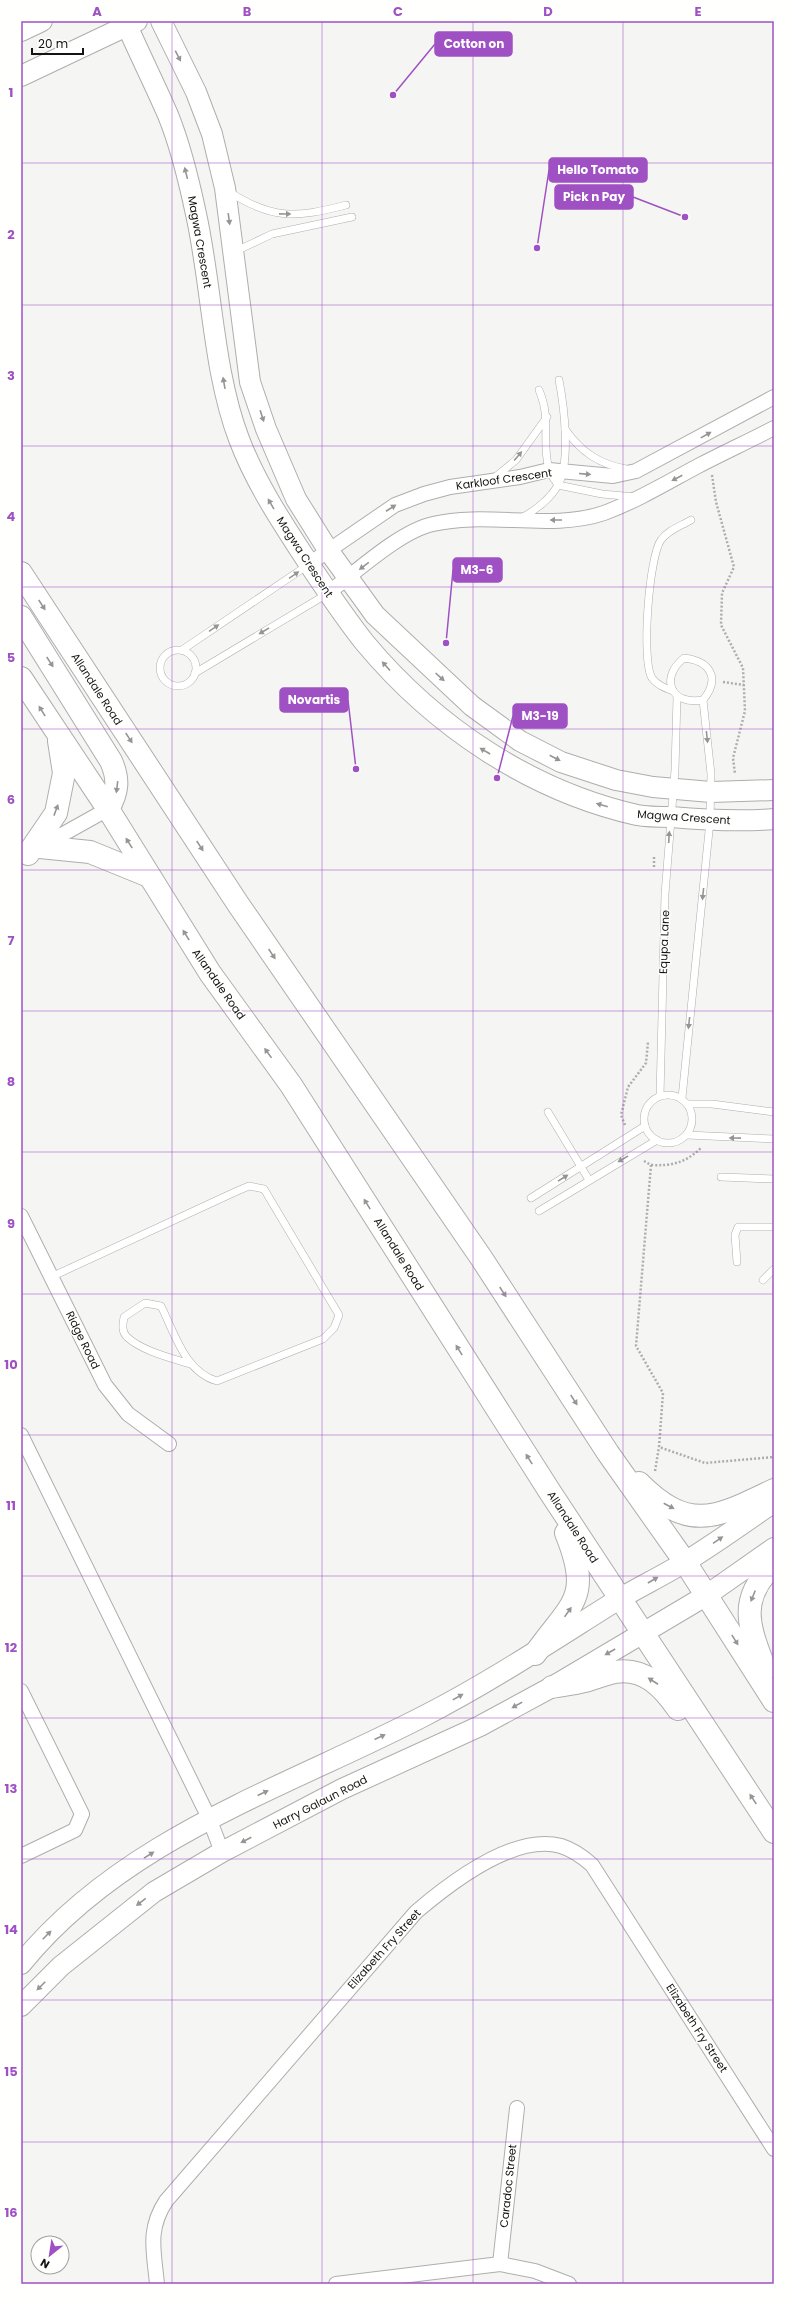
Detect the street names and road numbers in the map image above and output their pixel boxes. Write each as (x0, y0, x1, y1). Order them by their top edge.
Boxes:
street label: Magwa Crescent (184, 195, 216, 289)
street label: Karkloof Crescent (455, 464, 553, 494)
street label: Magwa Crescent (273, 513, 337, 601)
street label: Allandale Road (68, 650, 126, 728)
street label: Magwa Crescent (637, 806, 731, 828)
street label: Equpa Lane (655, 910, 673, 974)
street label: Allandale Road (189, 945, 249, 1023)
street label: Allandale Road (370, 1214, 428, 1294)
street label: Ridge Road (62, 1308, 104, 1372)
street label: Allandale Road (544, 1488, 602, 1566)
street label: Harry Galaun Road (270, 1771, 370, 1833)
street label: Elizabeth Fry Street (344, 1905, 424, 1993)
street label: Elizabeth Fry Street (662, 1981, 732, 2075)
street label: Caradoc Street (496, 2144, 520, 2228)

